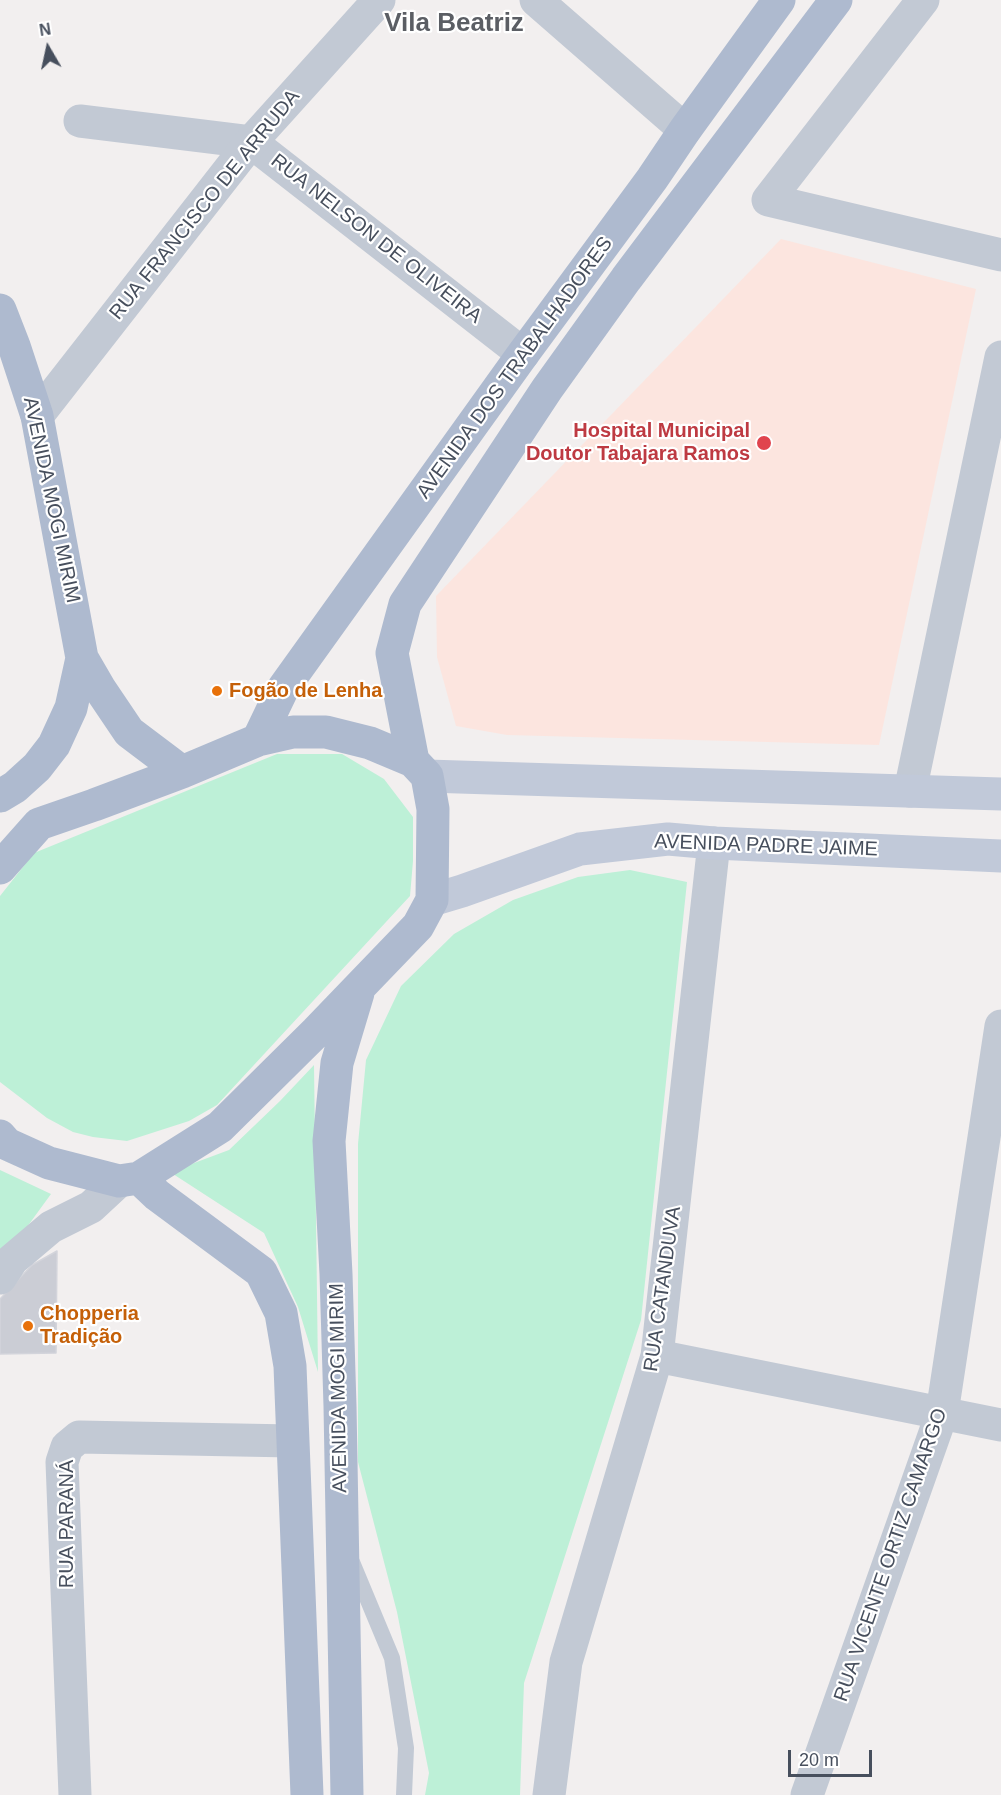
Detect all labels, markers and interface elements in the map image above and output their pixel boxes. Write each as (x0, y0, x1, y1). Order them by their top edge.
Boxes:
district label: Vila Beatriz (384, 8, 524, 40)
north arrow (18, 18, 78, 78)
text: N (38, 20, 52, 39)
street label: RUA FRANCISCO DE ARRUDA (105, 85, 305, 325)
street label: RUA NELSON DE OLIVEIRA (266, 149, 486, 329)
street label: AVENIDA DOS TRABALHADORES (412, 233, 618, 503)
street label: AVENIDA MOGI MIRIM (17, 395, 85, 605)
place label: Hospital Municipal Doutor Tabajara Ramos (526, 419, 750, 466)
marker: Hospital Municipal Doutor Tabajara Ramos (755, 434, 773, 452)
place label: Fogão de Lenha (229, 679, 382, 703)
marker: Fogão de Lenha (210, 684, 224, 698)
street label: AVENIDA PADRE JAIME (654, 830, 878, 862)
street label: RUA CATANDUVA (640, 1205, 686, 1373)
street label: AVENIDA MOGI MIRIM (325, 1283, 353, 1493)
place label: Chopperia Tradição (40, 1302, 139, 1349)
marker: Chopperia Tradição (21, 1319, 35, 1333)
street label: RUA VICENTE ORTIZ CAMARGO (829, 1405, 953, 1705)
street label: RUA PARANÁ (55, 1460, 79, 1588)
scale bar (791, 1738, 875, 1776)
text: 20 m (799, 1750, 839, 1770)

